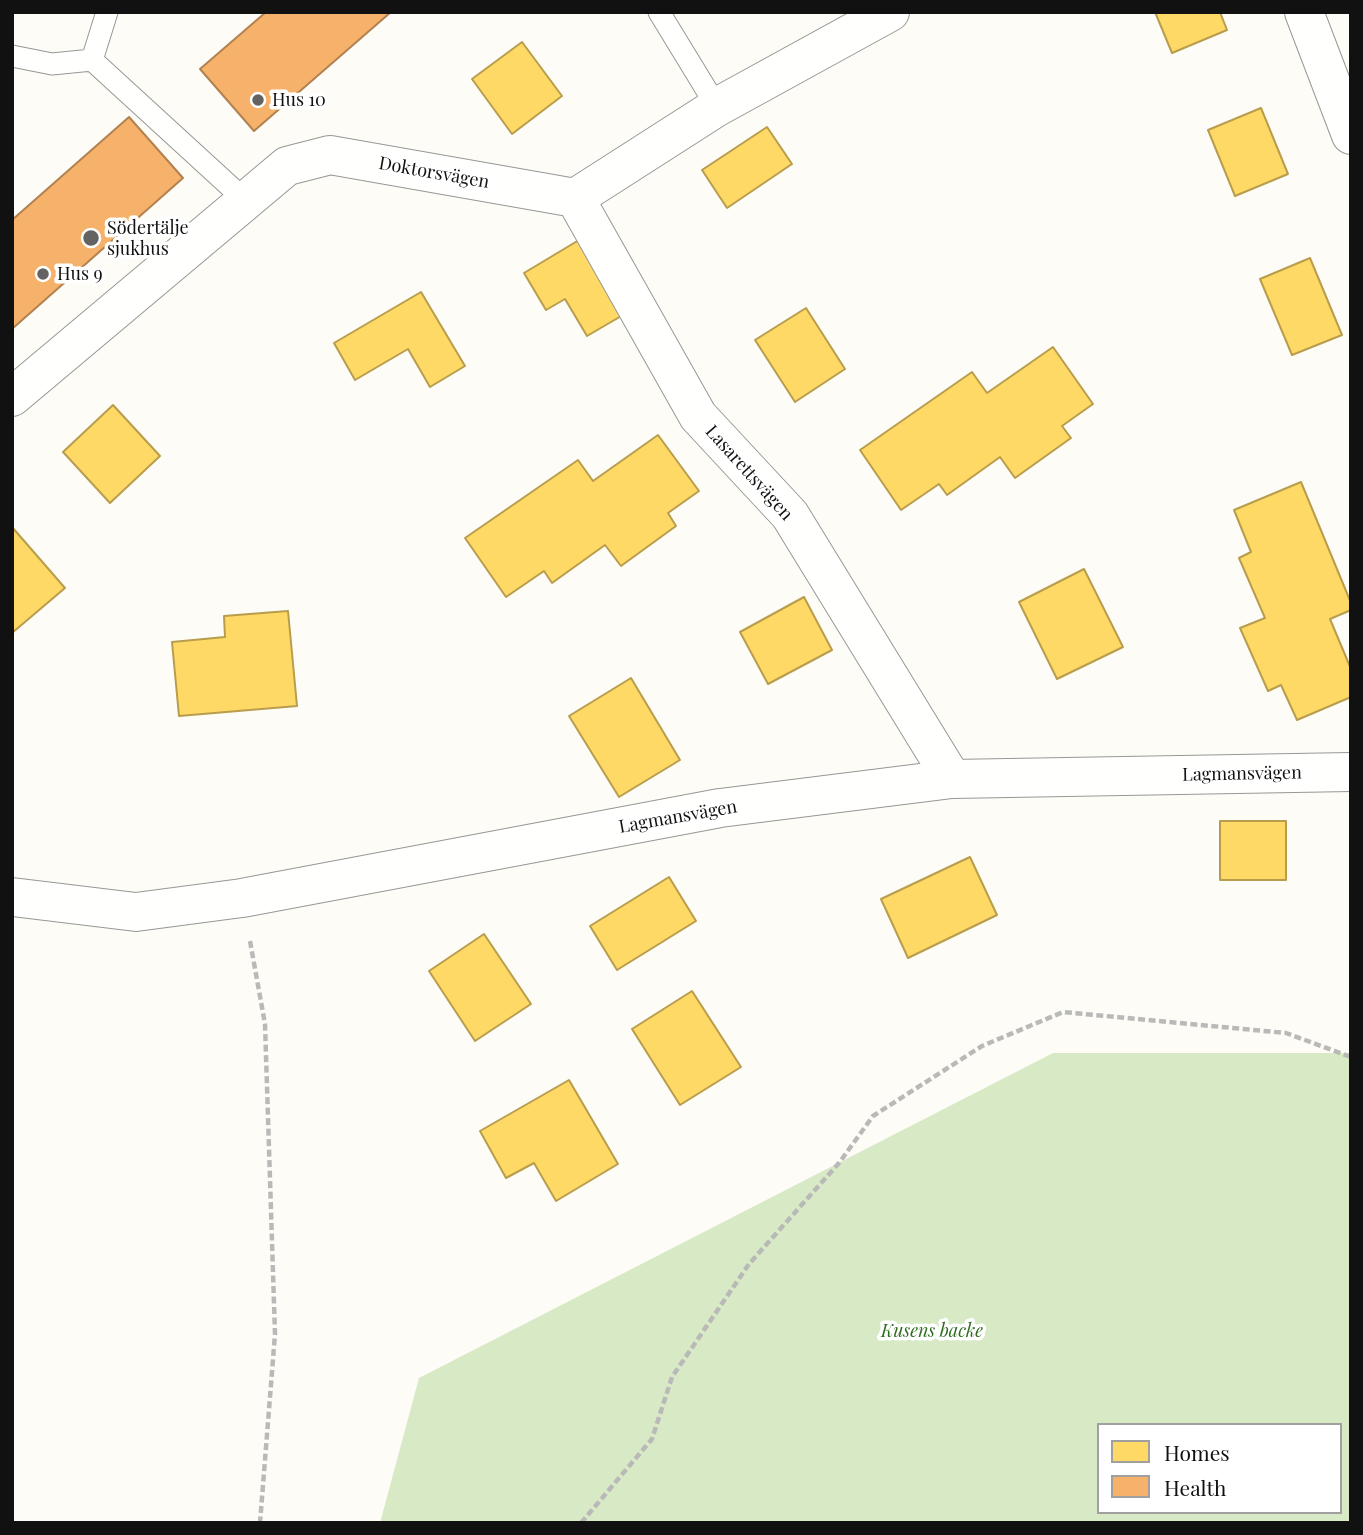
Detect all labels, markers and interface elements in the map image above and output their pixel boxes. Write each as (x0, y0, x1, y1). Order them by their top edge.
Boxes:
place label: Hus 10 (272, 89, 326, 111)
marker: Hus 10 (250, 92, 266, 108)
street label: Doktorsvägen (377, 153, 491, 193)
place label: Södertälje sjukhus (107, 217, 189, 260)
marker: Södertälje sjukhus (81, 228, 101, 248)
place label: Hus 9 (57, 263, 103, 285)
marker: Hus 9 (35, 266, 51, 282)
street label: Lasarettsvägen (701, 421, 797, 525)
street label: Lagmansvägen (1182, 762, 1302, 786)
street label: Lagmansvägen (617, 796, 739, 838)
park label: Kusens backe (881, 1320, 983, 1342)
legend (1097, 1423, 1342, 1514)
text: Homes (1164, 1438, 1230, 1466)
text: Health (1164, 1473, 1226, 1501)

